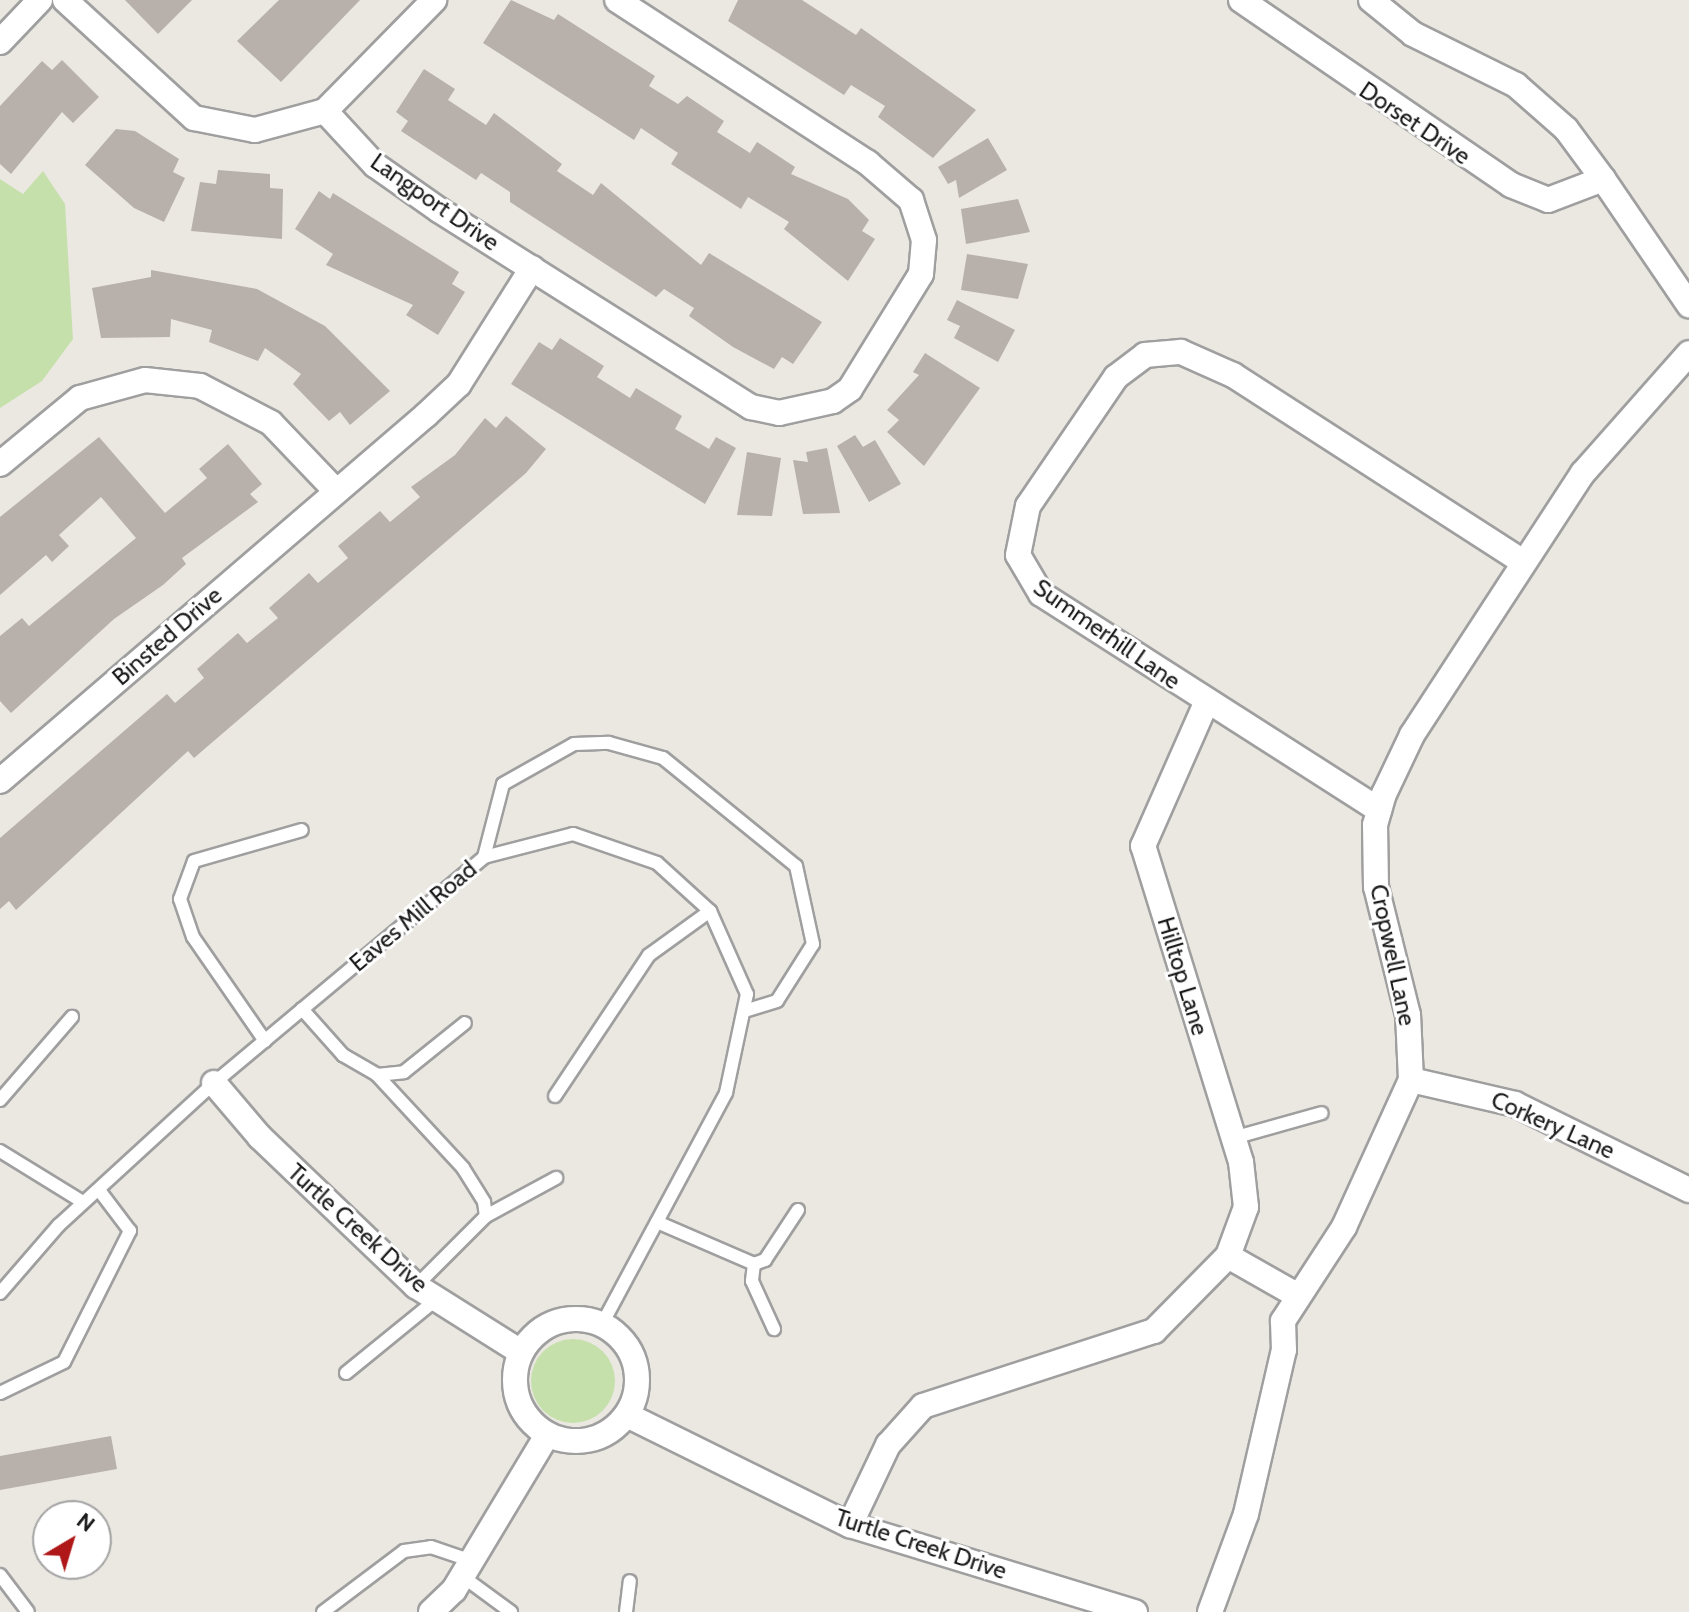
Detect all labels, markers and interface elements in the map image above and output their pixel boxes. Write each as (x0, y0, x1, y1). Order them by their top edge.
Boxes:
street label: Dorset Drive (1354, 75, 1476, 171)
street label: Langport Drive (365, 147, 505, 257)
street label: Summerhill Lane (1028, 573, 1186, 695)
street label: Binsted Drive (106, 581, 228, 691)
street label: Eaves Mill Road (344, 855, 482, 977)
street label: Cropwell Lane (1364, 882, 1422, 1028)
street label: Hilltop Lane (1151, 913, 1215, 1039)
street label: Corkery Lane (1487, 1085, 1619, 1165)
street label: Turtle Creek Drive (282, 1158, 434, 1298)
north arrow (32, 1500, 112, 1580)
street label: Turtle Creek Drive (832, 1503, 1010, 1585)
text: N (71, 1507, 100, 1538)

